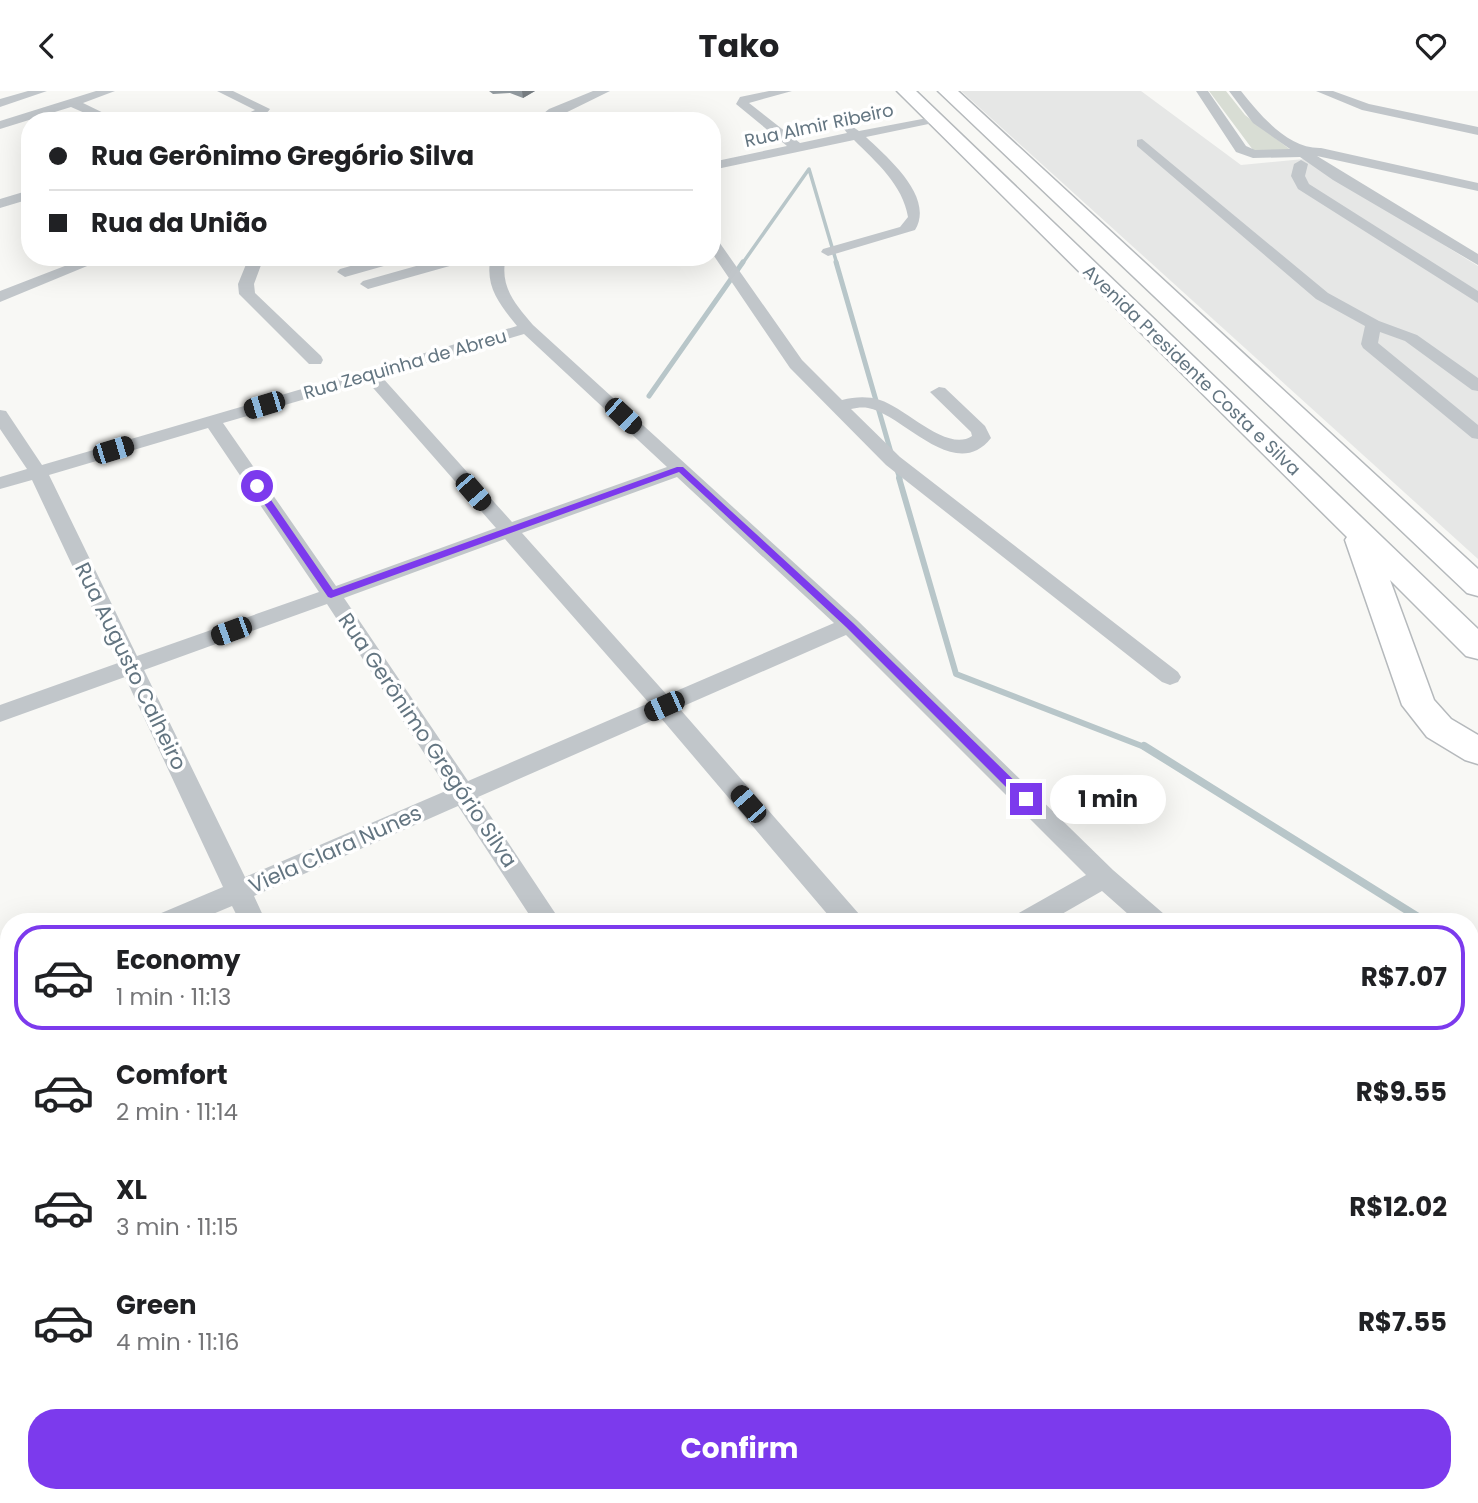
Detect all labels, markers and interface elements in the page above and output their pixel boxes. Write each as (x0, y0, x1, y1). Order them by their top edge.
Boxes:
text: Tako (699, 23, 779, 68)
icon: back (28, 27, 66, 65)
icon: heart (1412, 27, 1450, 65)
street label: Rua Almir Ribeiro (742, 97, 896, 153)
text: Rua Gerônimo Gregório Silva (91, 138, 474, 174)
text: Rua da União (91, 205, 267, 241)
street label: Avenida Presidente Costa e Silva (1078, 259, 1306, 481)
street label: Rua Zequinha de Abreu (300, 323, 510, 405)
car (241, 389, 288, 421)
car (601, 394, 646, 438)
car (90, 434, 137, 466)
car (452, 469, 495, 515)
route start (241, 470, 273, 502)
street label: Rua Augusto Calheiro (68, 557, 194, 775)
street label: Rua Gerônimo Gregório Silva (332, 607, 524, 873)
car (208, 614, 255, 648)
car (641, 688, 688, 724)
callout: 1 min (1050, 775, 1166, 823)
car (727, 781, 770, 827)
route end (1010, 783, 1042, 815)
text: 1 min (1078, 783, 1138, 815)
street label: Viela Clara Nunes (244, 798, 426, 900)
text: Economy (116, 942, 240, 978)
icon: car (32, 946, 95, 1009)
text: R$7.07 (1361, 959, 1447, 995)
text: 1 min · 11:13 (116, 981, 231, 1013)
text: Comfort (116, 1057, 228, 1093)
icon: car (32, 1061, 95, 1124)
text: R$9.55 (1356, 1074, 1447, 1110)
text: 2 min · 11:14 (116, 1096, 238, 1128)
text: XL (116, 1172, 147, 1208)
icon: car (32, 1176, 95, 1239)
text: R$12.02 (1349, 1189, 1447, 1225)
text: 3 min · 11:15 (116, 1211, 238, 1243)
text: Green (116, 1287, 197, 1323)
icon: car (32, 1291, 95, 1354)
text: R$7.55 (1358, 1304, 1447, 1340)
text: 4 min · 11:16 (116, 1326, 239, 1358)
button: Confirm (28, 1409, 1451, 1489)

